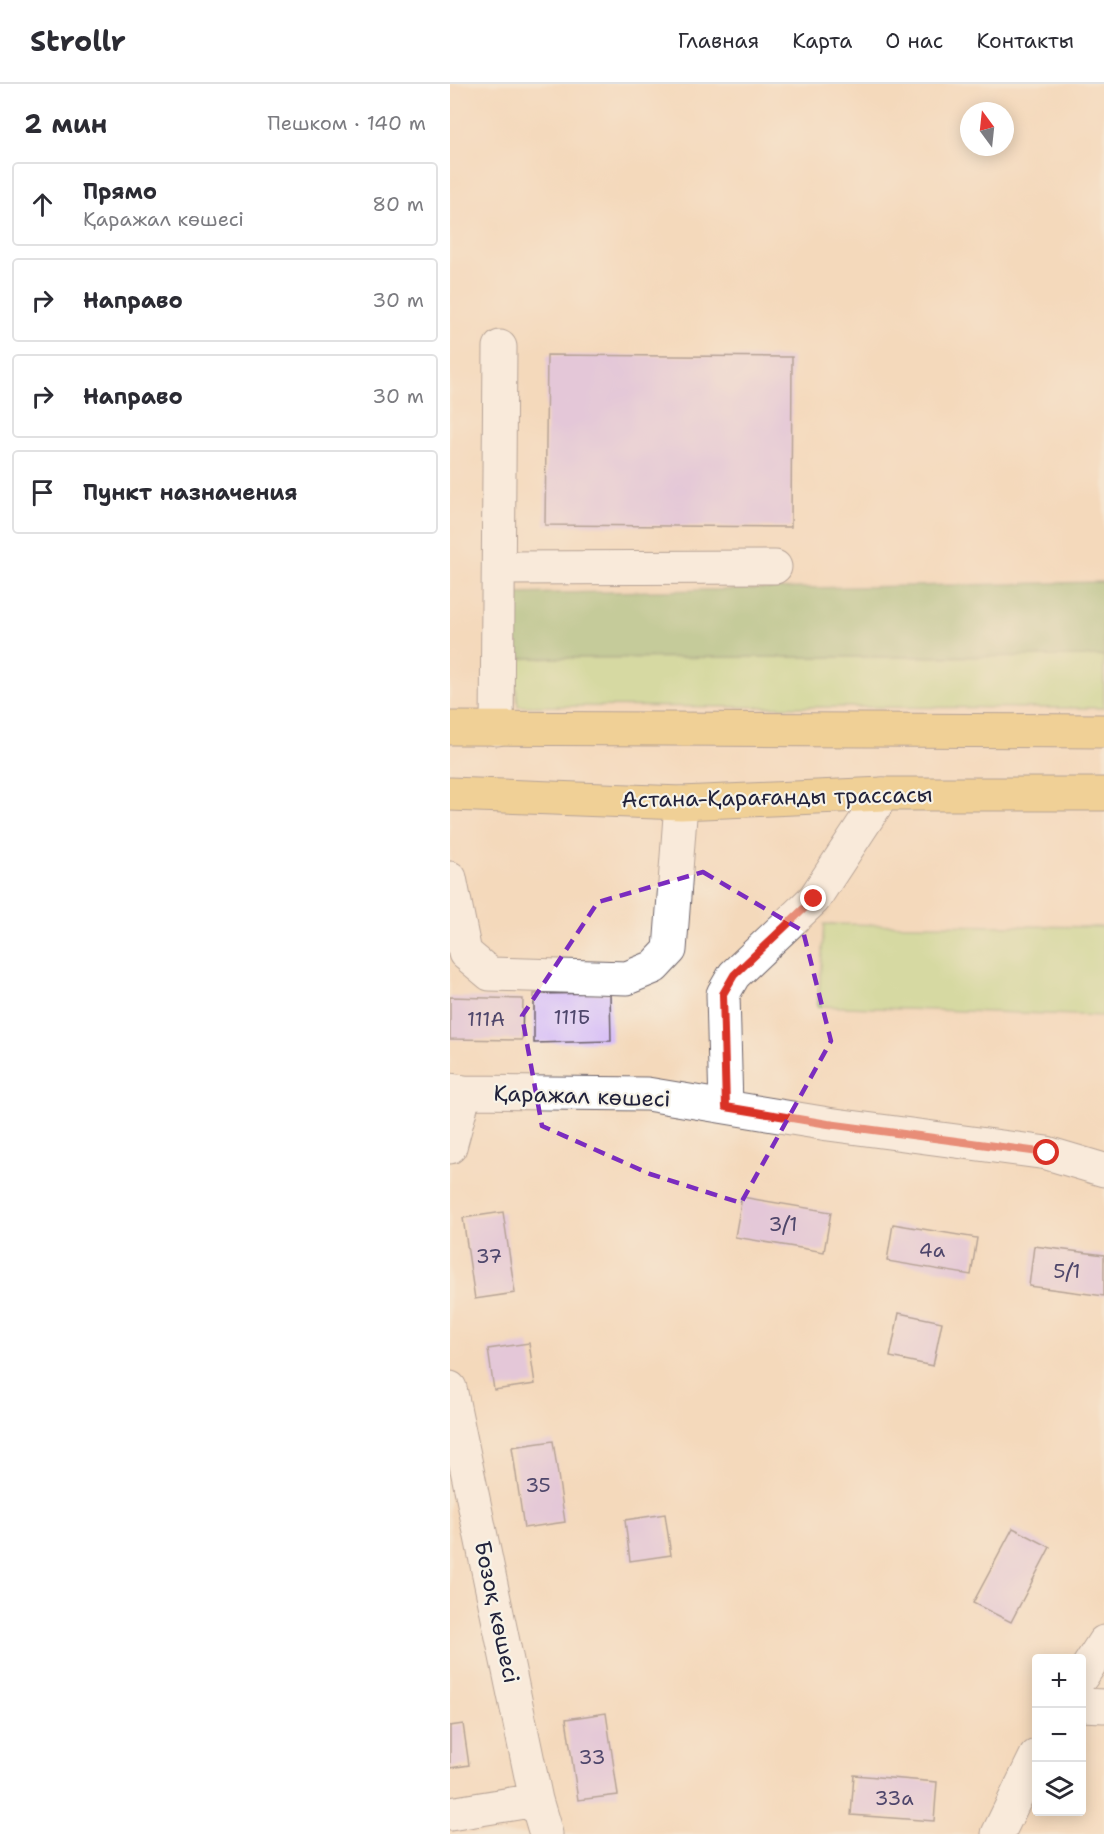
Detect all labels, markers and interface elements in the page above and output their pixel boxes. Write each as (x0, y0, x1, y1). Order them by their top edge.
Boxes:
text: Strollr (30, 22, 126, 60)
text: Главная (678, 27, 759, 55)
text: Карта (792, 27, 852, 55)
text: О нас (885, 27, 943, 55)
text: Контакты (976, 27, 1074, 55)
north arrow (960, 102, 1014, 156)
text: 2 мин (24, 106, 107, 141)
text: Пешком · 140 m (268, 110, 426, 136)
text: Прямо (83, 177, 157, 206)
icon: ahead (26, 188, 59, 221)
text: 80 m (372, 191, 424, 217)
text: Қаражал көшесі (83, 206, 244, 232)
icon: right (26, 284, 59, 317)
text: Направо (83, 286, 183, 315)
text: 30 m (372, 287, 424, 313)
icon: right (26, 380, 59, 413)
text: Направо (83, 382, 183, 411)
text: 30 m (372, 383, 424, 409)
icon: arrive (26, 476, 59, 509)
text: Пункт назначения (83, 478, 297, 507)
street label: Астана-Қарағанды трассасы (621, 780, 933, 814)
route end (800, 885, 826, 911)
house number: 111Б (554, 1004, 590, 1030)
house number: 111А (467, 1006, 505, 1032)
street label: Қаражал көшесі (493, 1078, 671, 1114)
route start (1033, 1139, 1059, 1165)
house number: 3/1 (769, 1211, 798, 1237)
house number: 4а (919, 1237, 946, 1263)
house number: 37 (476, 1243, 502, 1269)
house number: 5/1 (1053, 1258, 1081, 1284)
house number: 35 (525, 1472, 551, 1498)
street label: Бозоқ көшесі (468, 1538, 526, 1686)
map controls (1032, 1654, 1086, 1816)
button: + (1032, 1654, 1086, 1708)
button: − (1032, 1708, 1086, 1762)
house number: 33 (579, 1744, 605, 1770)
button: layers (1032, 1762, 1086, 1816)
house number: 33а (874, 1785, 914, 1811)

